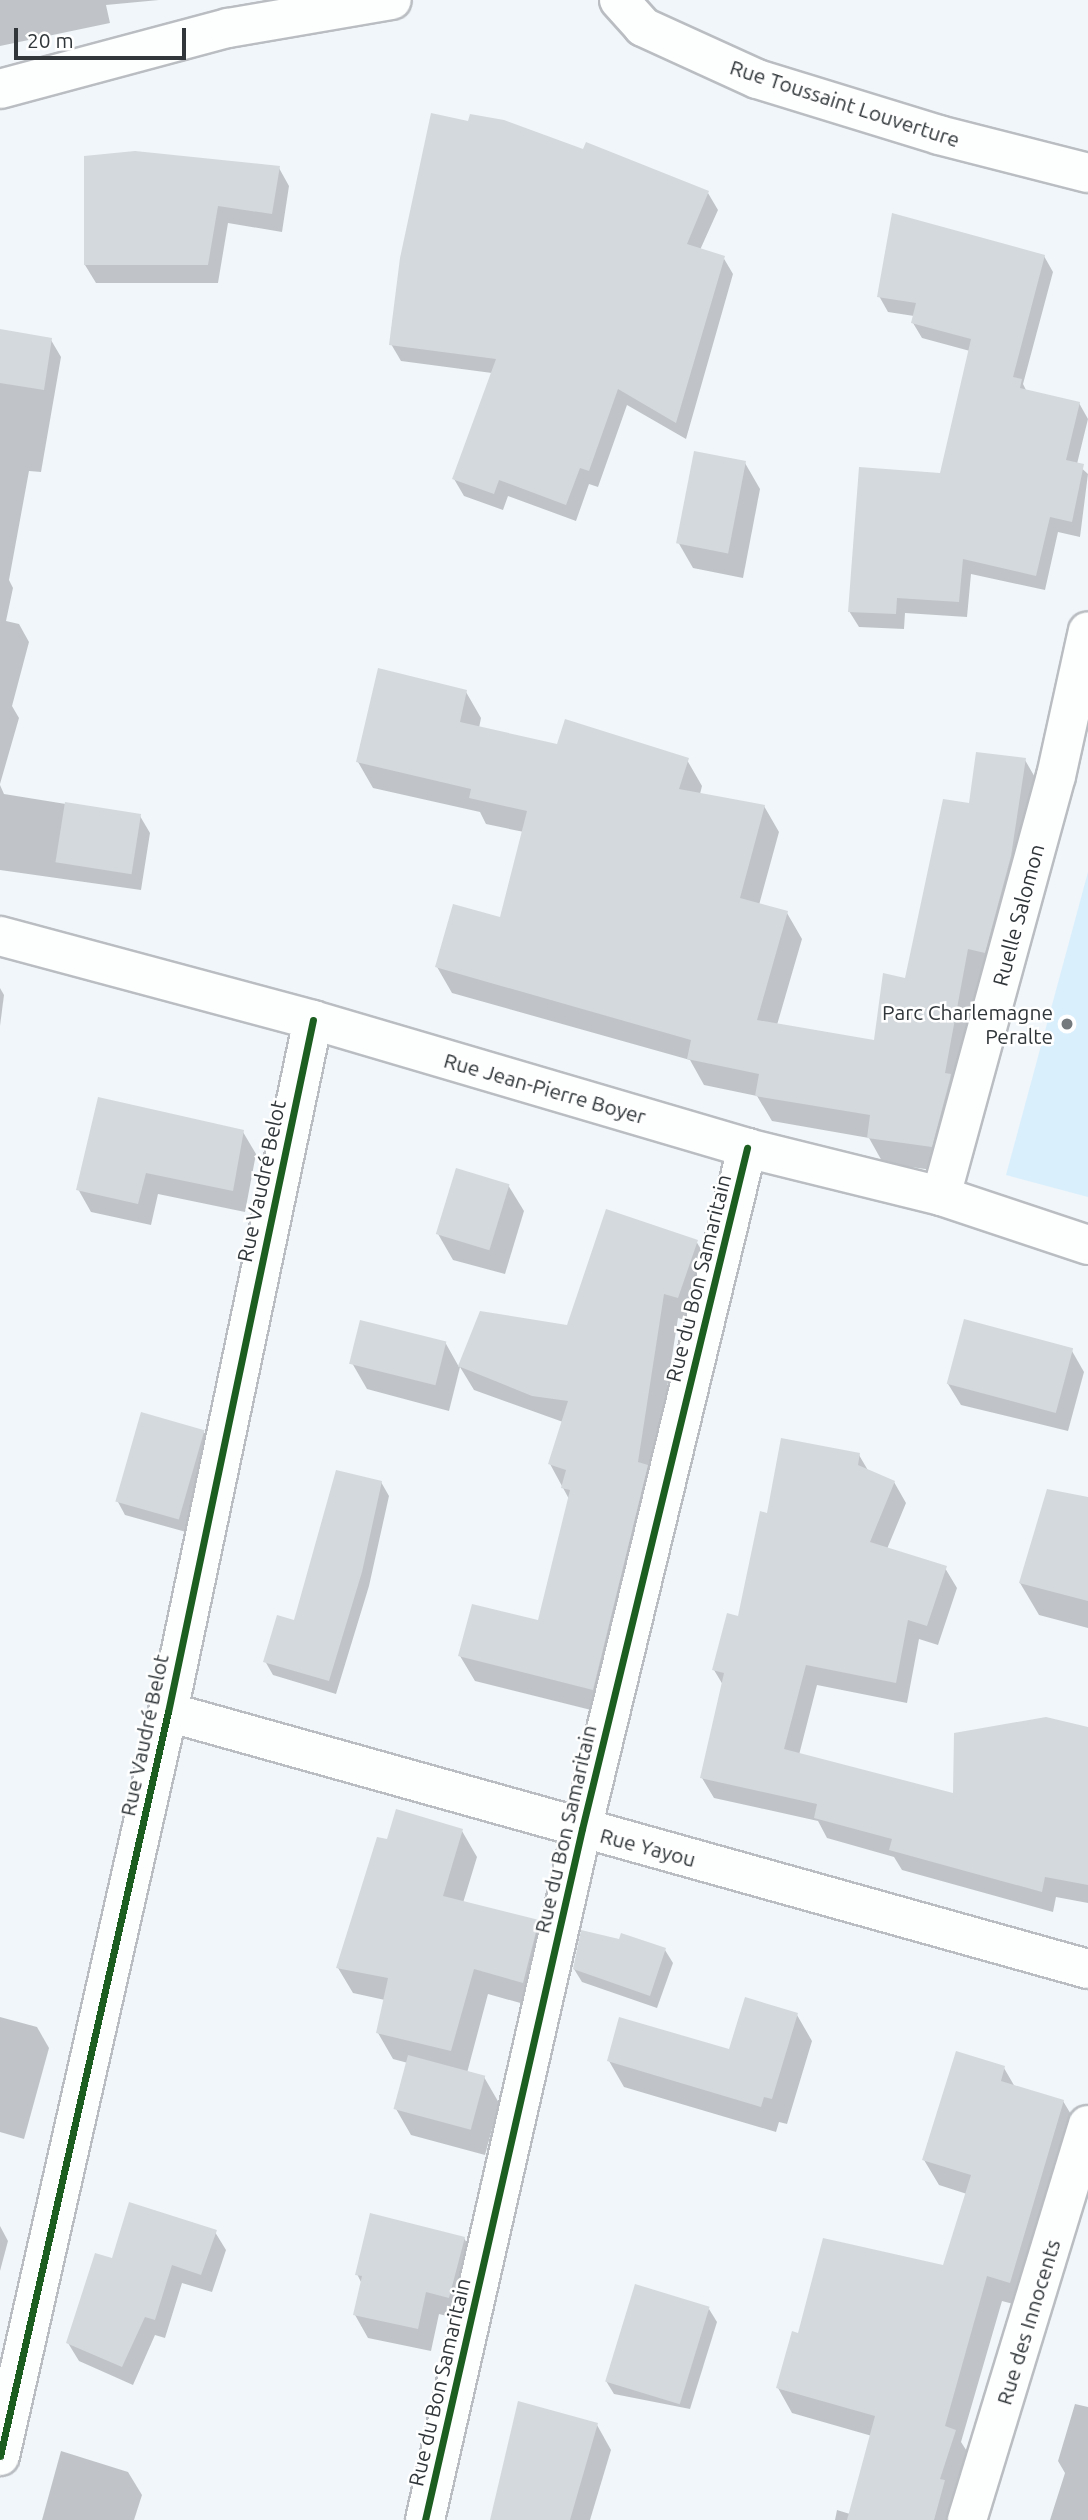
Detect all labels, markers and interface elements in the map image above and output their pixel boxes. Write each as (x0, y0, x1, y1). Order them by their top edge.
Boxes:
scale bar (18, 14, 189, 58)
text: 20 m (27, 28, 74, 52)
street label: Rue Toussaint Louverture (727, 54, 963, 152)
street label: Ruelle Salomon (987, 841, 1049, 989)
place label: Parc Charlemagne Peralte (882, 999, 1053, 1049)
marker: Parc Charlemagne Peralte (1059, 1016, 1075, 1032)
street label: Rue Jean-Pierre Boyer (441, 1047, 649, 1129)
street label: Rue Vaudré Belot (232, 1098, 290, 1264)
street label: Rue du Bon Samaritain (660, 1172, 736, 1384)
street label: Rue Vaudré Belot (115, 1652, 173, 1818)
street label: Rue du Bon Samaritain (529, 1722, 601, 1936)
street label: Rue Yayou (597, 1822, 699, 1872)
street label: Rue des Innocents (991, 2236, 1065, 2408)
street label: Rue du Bon Samaritain (403, 2275, 475, 2489)

